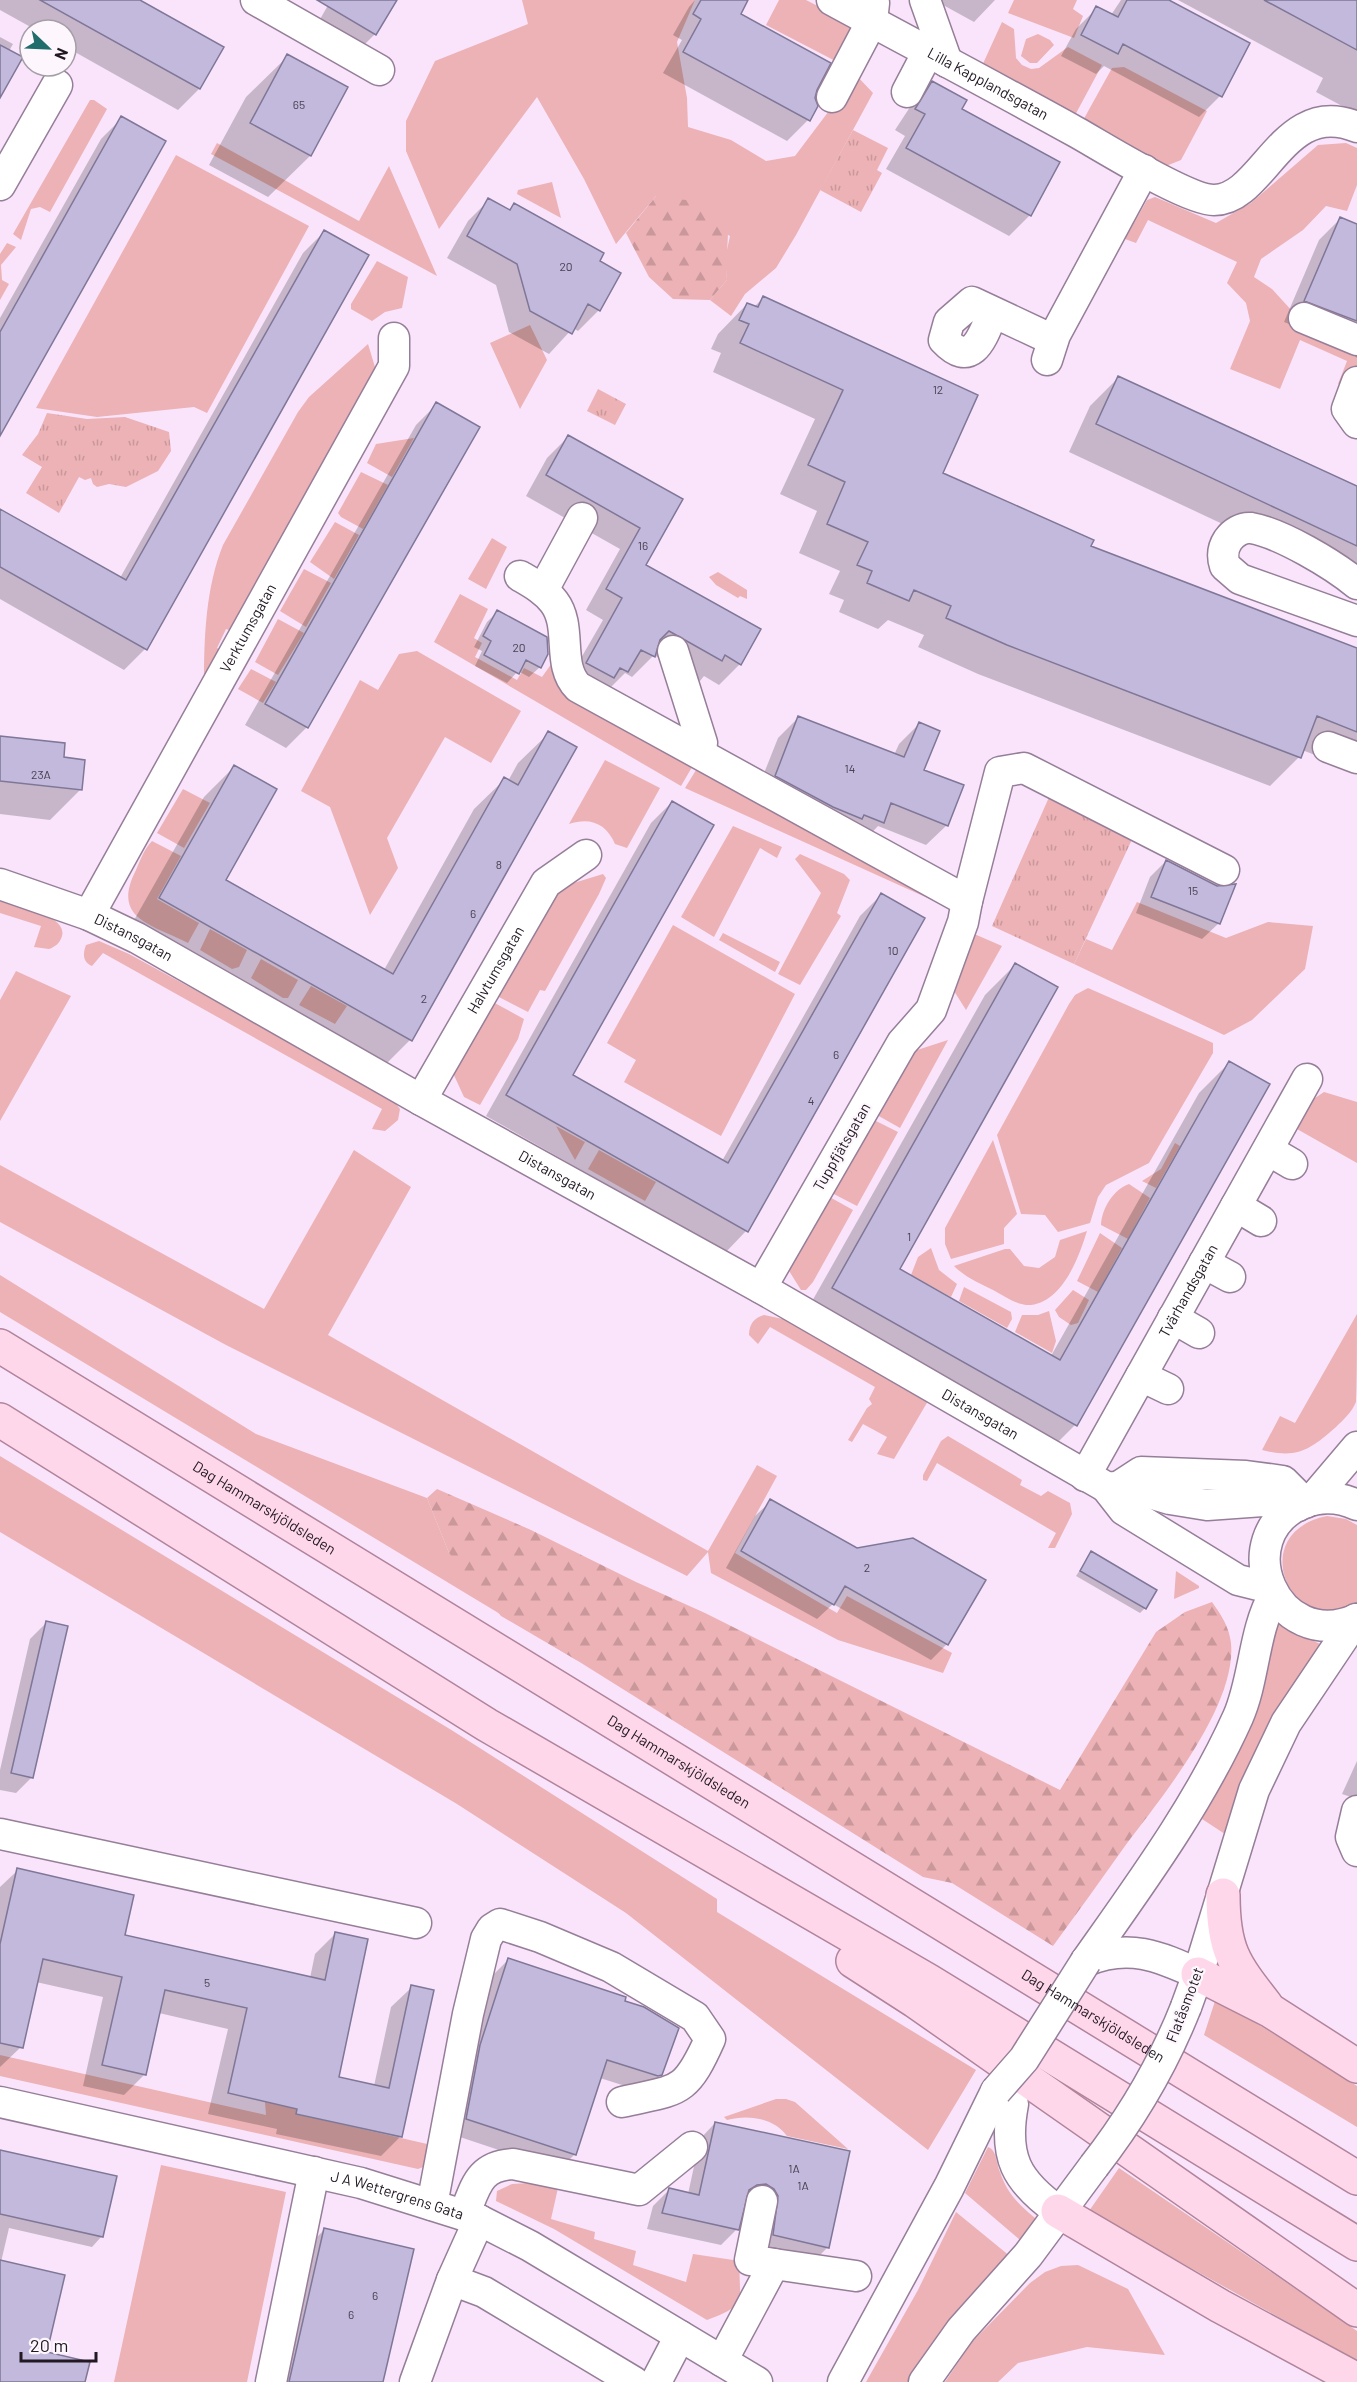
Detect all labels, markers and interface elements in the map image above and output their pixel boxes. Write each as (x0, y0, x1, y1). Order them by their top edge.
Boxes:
north arrow (18, 18, 78, 78)
street label: Lilla Kapplandsgatan (925, 43, 1052, 123)
text: N (51, 45, 73, 63)
house number: 65 (293, 97, 305, 111)
house number: 20 (559, 259, 573, 273)
house number: 12 (933, 382, 943, 396)
house number: 16 (638, 538, 648, 552)
street label: Verktumsgatan (215, 580, 279, 675)
house number: 20 (512, 640, 526, 654)
house number: 14 (845, 761, 855, 775)
house number: 23A (31, 767, 51, 781)
house number: 8 (496, 857, 502, 871)
house number: 15 (1188, 883, 1198, 897)
house number: 6 (470, 906, 476, 920)
street label: Distansgatan (92, 909, 176, 964)
street label: Halvtumsgatan (463, 923, 527, 1017)
house number: 10 (888, 943, 898, 957)
house number: 2 (421, 991, 427, 1005)
house number: 6 (833, 1047, 839, 1061)
house number: 4 (808, 1093, 814, 1107)
street label: Tuppfjätsgatan (809, 1099, 874, 1194)
street label: Distansgatan (516, 1146, 599, 1203)
house number: 1 (907, 1229, 911, 1243)
street label: Tvärhandsgatan (1154, 1241, 1221, 1340)
street label: Distansgatan (939, 1384, 1022, 1443)
street label: Dag Hammarskjöldsleden (190, 1457, 340, 1558)
house number: 2 (864, 1560, 870, 1574)
street label: Dag Hammarskjöldsleden (604, 1711, 754, 1812)
street label: Dag Hammarskjöldsleden (1019, 1965, 1168, 2066)
street label: Flatåsmotet (1162, 1965, 1207, 2045)
house number: 5 (204, 1975, 210, 1989)
house number: 1A (788, 2161, 800, 2175)
street label: J A Wettergrens Gata (329, 2166, 466, 2223)
house number: 1A (797, 2178, 809, 2192)
house number: 6 (372, 2288, 378, 2302)
house number: 6 (348, 2307, 354, 2321)
scale bar (21, 2325, 96, 2363)
text: 20 m (30, 2334, 68, 2356)

